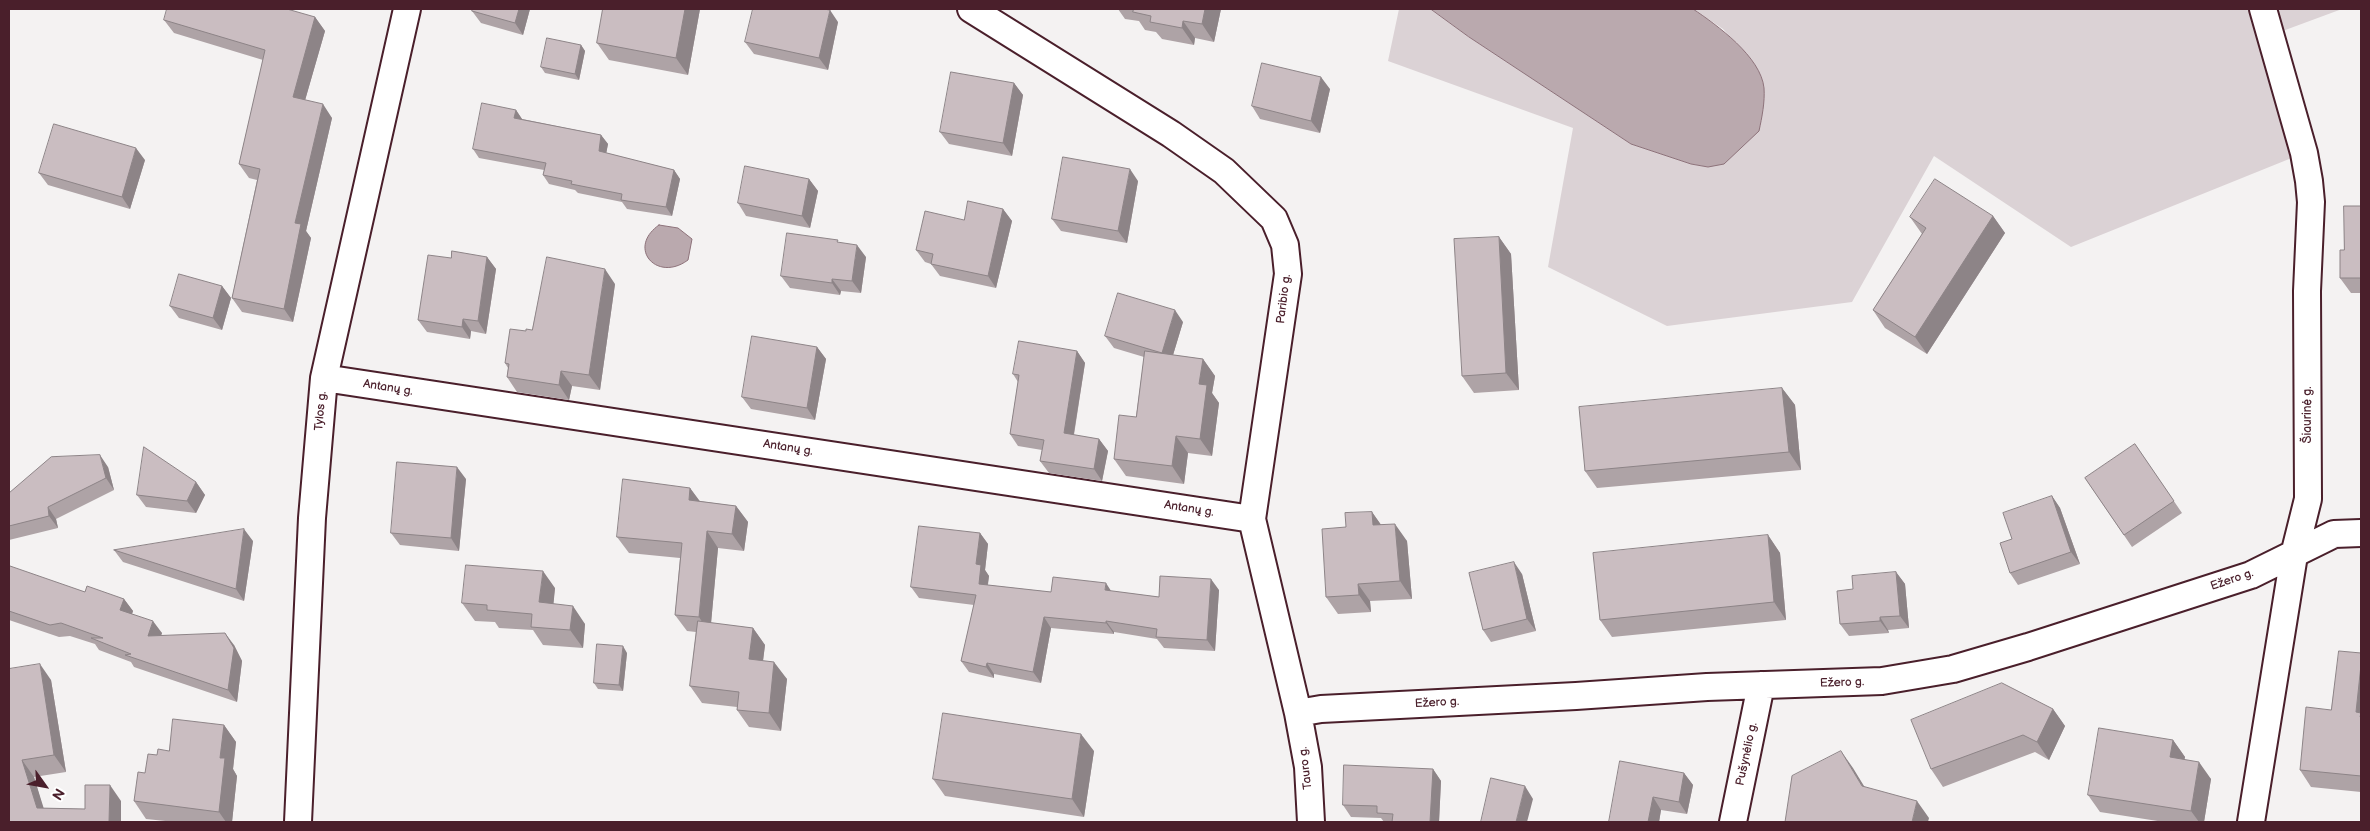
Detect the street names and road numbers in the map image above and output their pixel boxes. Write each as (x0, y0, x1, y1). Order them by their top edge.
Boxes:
street label: Paribio g. (1274, 273, 1294, 325)
street label: Antanų g. (362, 377, 414, 399)
street label: Šiaurinė g. (2301, 386, 2315, 444)
street label: Tylos g. (312, 391, 330, 431)
street label: Antanų g. (762, 437, 814, 459)
street label: Antanų g. (1163, 498, 1215, 520)
street label: Ežero g. (2209, 566, 2255, 594)
street label: Ežero g. (1820, 675, 1864, 691)
street label: Ežero g. (1415, 695, 1459, 711)
street label: Pušynėlio g. (1733, 721, 1761, 787)
street label: Tauro g. (1296, 746, 1316, 790)

